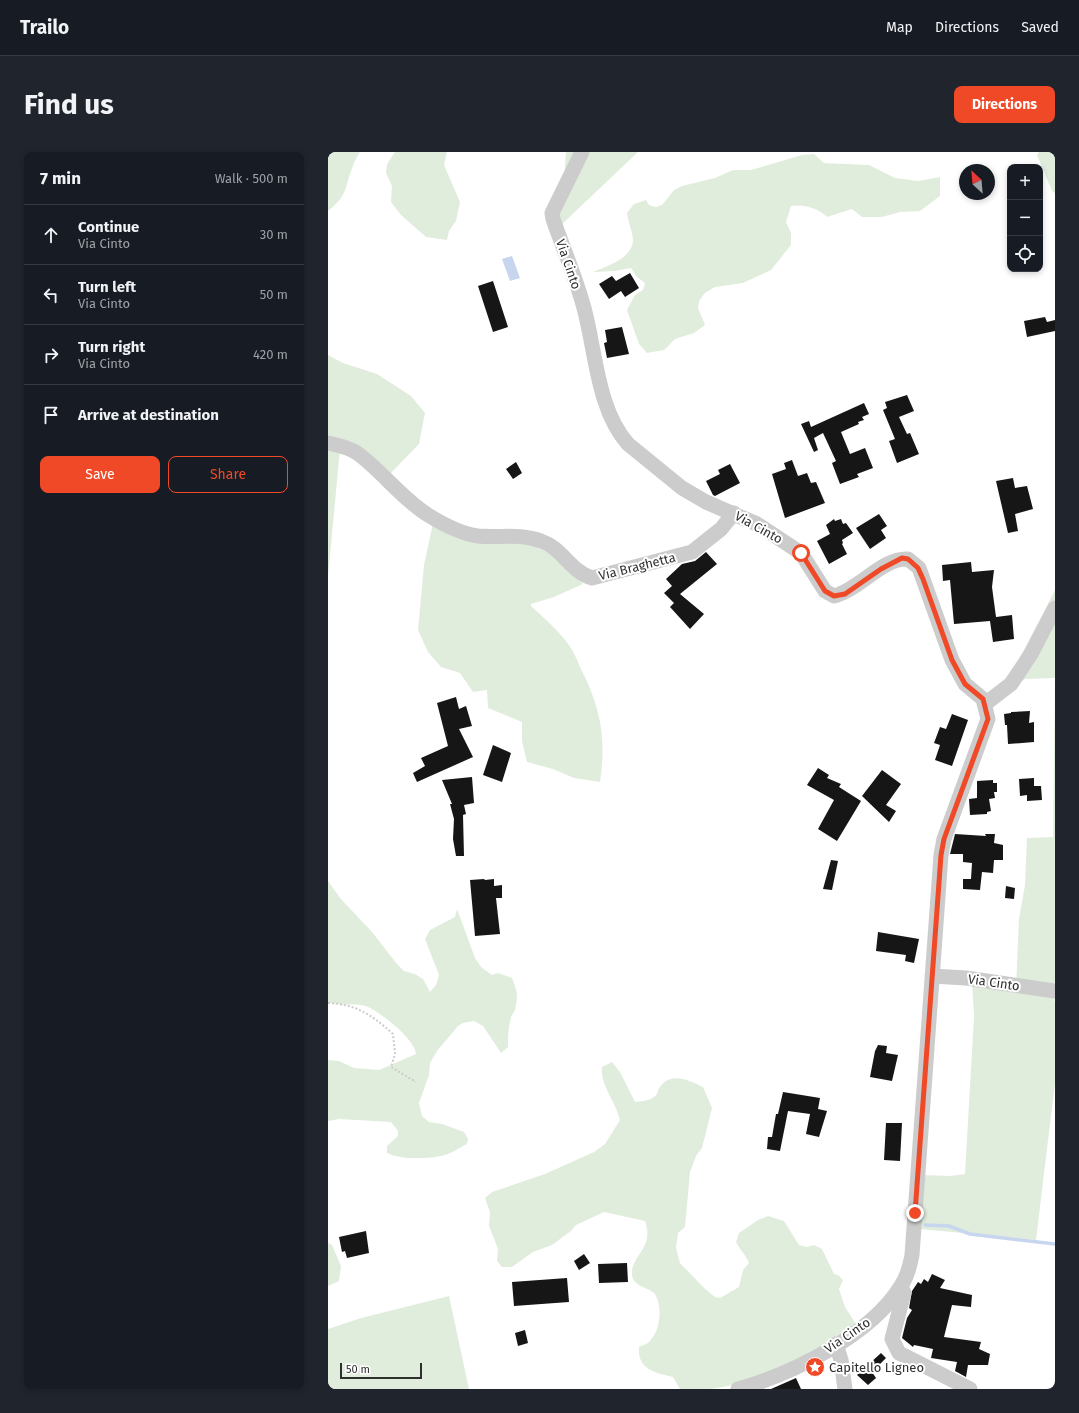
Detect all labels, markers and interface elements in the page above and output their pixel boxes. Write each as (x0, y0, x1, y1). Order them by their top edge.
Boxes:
text: Trailo (20, 16, 69, 39)
text: Map (886, 19, 913, 36)
text: Directions (935, 19, 999, 36)
text: Saved (1021, 19, 1059, 36)
button: Directions (954, 86, 1055, 123)
text: Find us (24, 88, 114, 121)
north arrow (959, 164, 995, 200)
map controls (1007, 164, 1043, 272)
button: + (1007, 164, 1043, 200)
text: 7 min (40, 168, 81, 189)
text: Walk · 500 m (215, 171, 288, 186)
button: − (1007, 200, 1043, 236)
text: Continue (78, 218, 139, 236)
icon: ahead (40, 224, 62, 246)
text: 30 m (260, 227, 288, 242)
text: Via Cinto (78, 236, 130, 251)
button: locate (1007, 236, 1043, 272)
street label: Via Cinto (553, 237, 584, 291)
text: Turn left (78, 278, 136, 296)
icon: left (40, 284, 62, 306)
text: 50 m (260, 287, 288, 302)
text: Via Cinto (78, 296, 130, 311)
text: Turn right (78, 338, 145, 356)
icon: right (40, 344, 62, 366)
text: 420 m (253, 347, 288, 362)
text: Via Cinto (78, 356, 130, 371)
icon: arrive (40, 404, 62, 426)
text: Arrive at destination (78, 406, 219, 424)
button: Save (40, 456, 160, 493)
button: Share (168, 456, 288, 493)
street label: Via Cinto (732, 508, 785, 547)
route start (792, 544, 810, 562)
street label: Via Braghetta (597, 550, 677, 583)
street label: Via Cinto (967, 971, 1021, 994)
route end (906, 1204, 924, 1222)
street label: Via Cinto (821, 1315, 873, 1356)
place icon: Capitello Ligneo (804, 1356, 826, 1378)
place label: Capitello Ligneo (829, 1360, 924, 1375)
scale bar (340, 1361, 422, 1380)
text: 50 m (346, 1363, 370, 1376)

